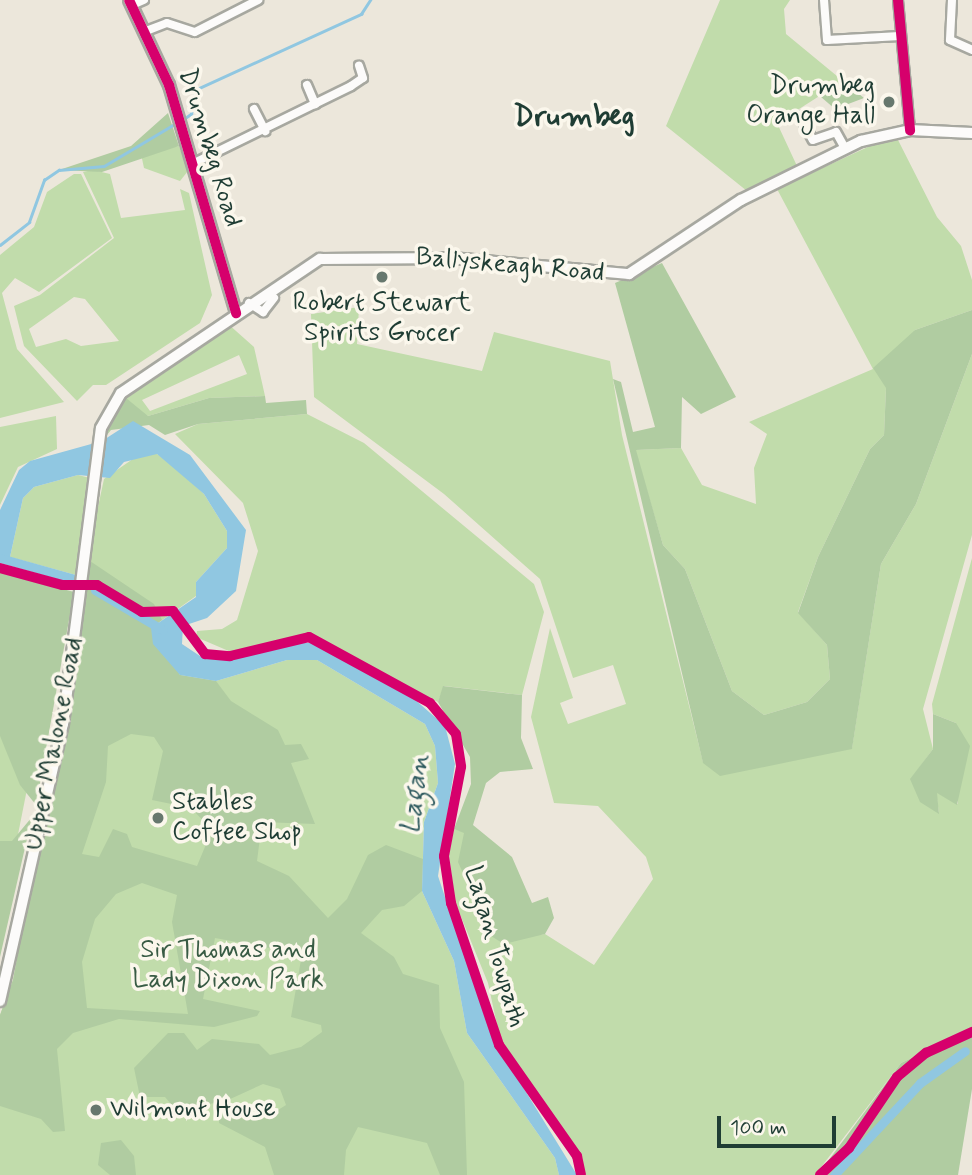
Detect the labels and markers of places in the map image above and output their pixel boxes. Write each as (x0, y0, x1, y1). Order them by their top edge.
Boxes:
place label: Drumbeg Orange Hall (746, 71, 875, 132)
marker: Drumbeg Orange Hall (881, 94, 897, 110)
marker: Robert Stewart Spirits Grocer (374, 269, 390, 285)
place label: Robert Stewart Spirits Grocer (297, 288, 467, 350)
place label: Stables Coffee Shop (172, 787, 302, 848)
marker: Stables Coffee Shop (150, 810, 166, 826)
place label: Wilmont House (110, 1094, 276, 1126)
marker: Wilmont House (88, 1102, 104, 1118)

